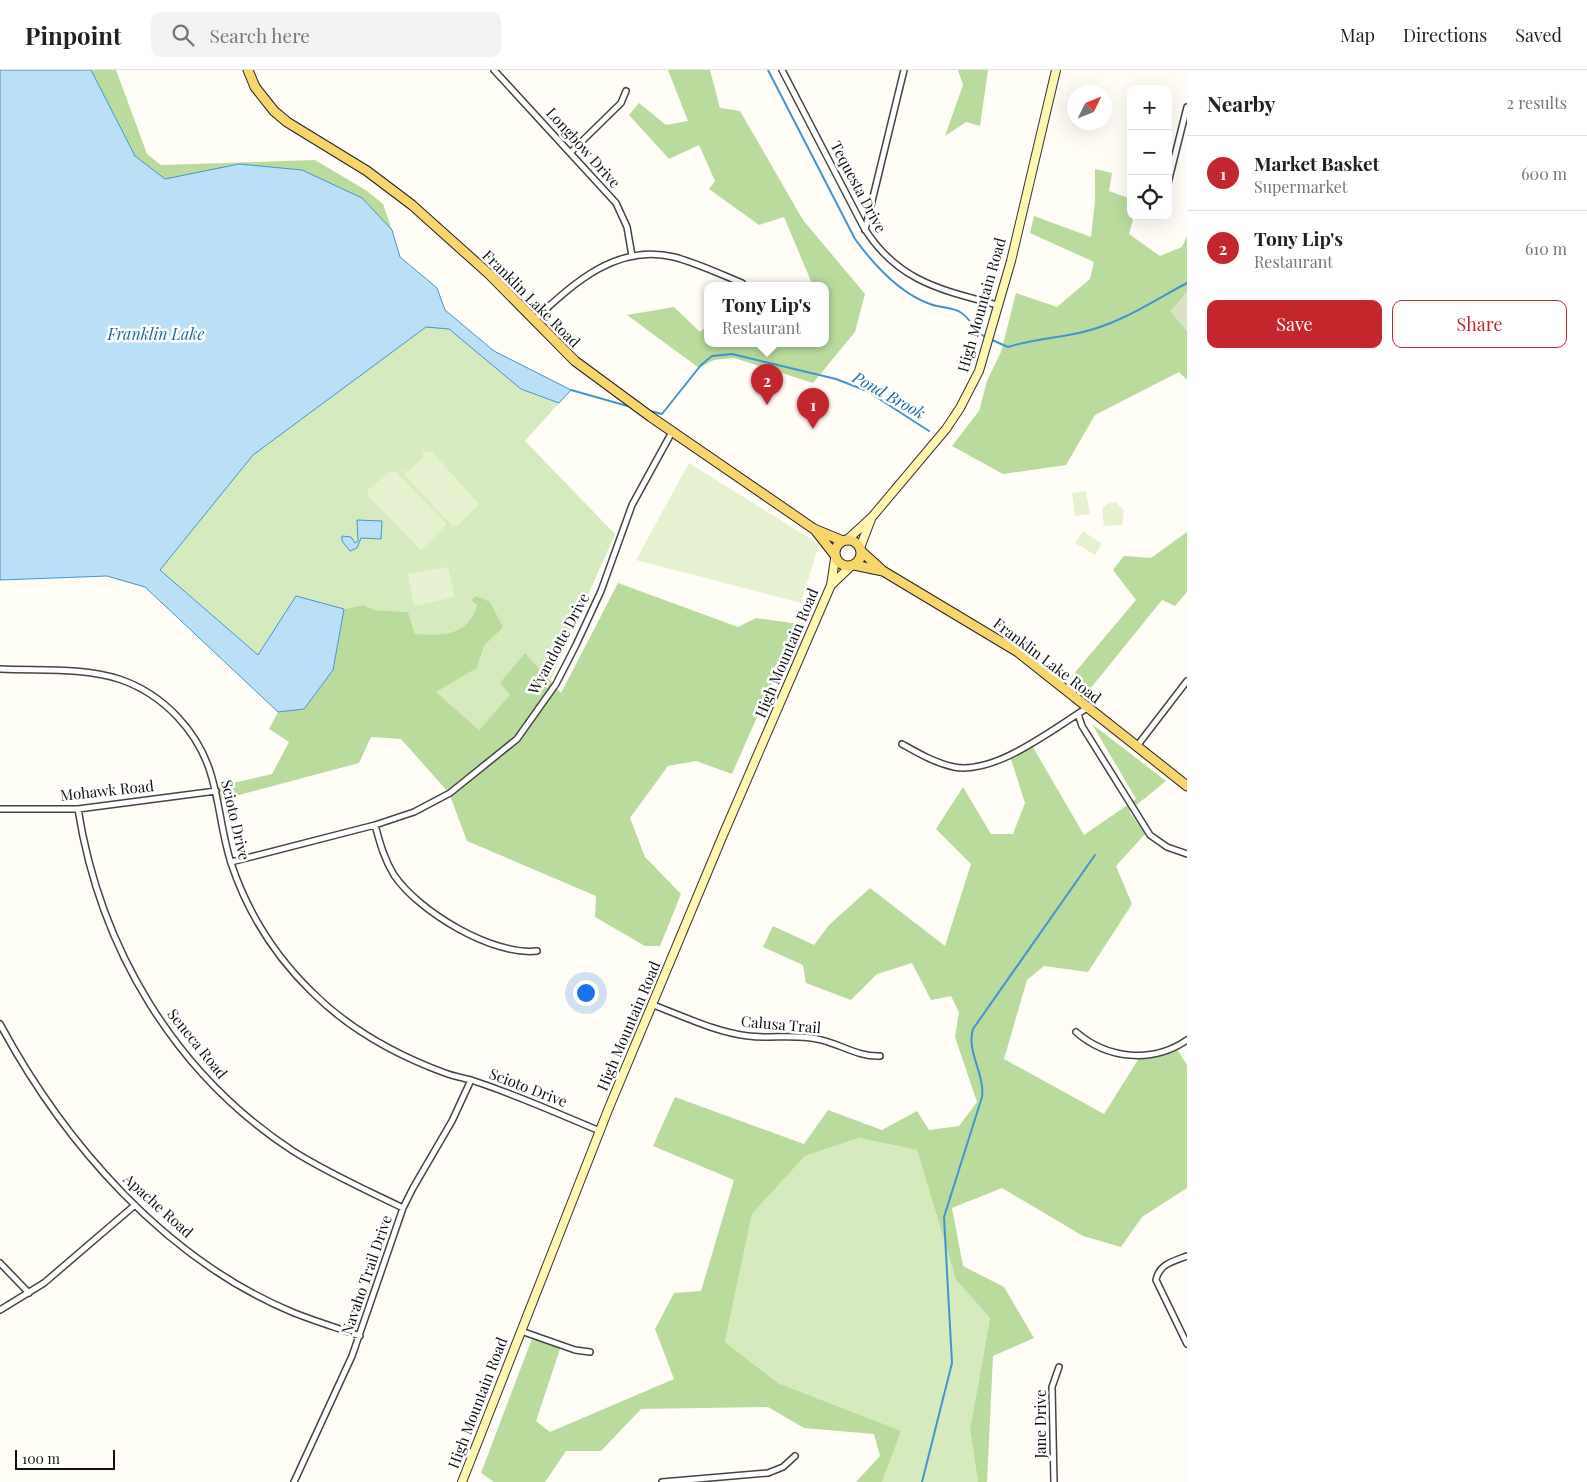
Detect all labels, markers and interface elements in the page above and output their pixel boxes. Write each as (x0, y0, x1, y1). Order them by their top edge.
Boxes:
search box (151, 12, 501, 57)
text: Pinpoint (25, 19, 121, 51)
icon: search (169, 21, 197, 49)
text: Search here (209, 22, 310, 48)
text: Map (1340, 23, 1375, 47)
text: Directions (1403, 23, 1487, 47)
text: Saved (1515, 23, 1562, 47)
north arrow (1067, 85, 1112, 130)
map controls (1127, 85, 1172, 220)
button: + (1127, 85, 1172, 130)
text: Nearby (1207, 89, 1276, 117)
text: 2 results (1507, 92, 1567, 113)
street label: Longbow Drive (542, 103, 625, 192)
button: − (1127, 130, 1172, 175)
street label: Tequesta Drive (826, 137, 891, 236)
text: Market Basket (1254, 150, 1379, 176)
text: 1 (1220, 163, 1226, 184)
text: 600 m (1521, 163, 1567, 184)
button: locate (1127, 175, 1172, 220)
text: Supermarket (1254, 176, 1348, 197)
text: Tony Lip's (1254, 225, 1343, 251)
street label: High Mountain Road (952, 235, 1010, 374)
text: 2 (1219, 238, 1227, 259)
text: 610 m (1525, 238, 1567, 259)
street label: Franklin Lake Road (479, 245, 585, 352)
text: Restaurant (1254, 251, 1333, 272)
popup (704, 282, 829, 347)
text: Tony Lip's (722, 291, 811, 317)
button: Save (1207, 300, 1382, 348)
button: Share (1392, 300, 1567, 348)
text: Restaurant (722, 317, 801, 338)
water label: Franklin Lake (107, 323, 205, 344)
pin: 2 (751, 364, 783, 405)
water label: Pond Brook (848, 366, 929, 423)
pin: 1 (797, 388, 829, 429)
street label: High Mountain Road (750, 585, 823, 720)
street label: Wyandotte Drive (522, 589, 593, 699)
street label: Franklin Lake Road (990, 613, 1106, 708)
street label: Mohawk Road (59, 775, 155, 805)
street label: Scioto Drive (217, 778, 255, 862)
street label: High Mountain Road (592, 958, 665, 1093)
your location (573, 980, 599, 1006)
street label: Seneca Road (163, 1004, 232, 1083)
street label: Calusa Trail (740, 1011, 822, 1037)
street label: Scioto Drive (487, 1063, 570, 1111)
street label: Apache Road (119, 1168, 198, 1242)
street label: Navaho Trail Drive (336, 1212, 396, 1337)
street label: High Mountain Road (443, 1334, 511, 1471)
street label: Jane Drive (1030, 1389, 1050, 1460)
scale bar (15, 1447, 115, 1470)
text: 100 m (22, 1449, 60, 1468)

